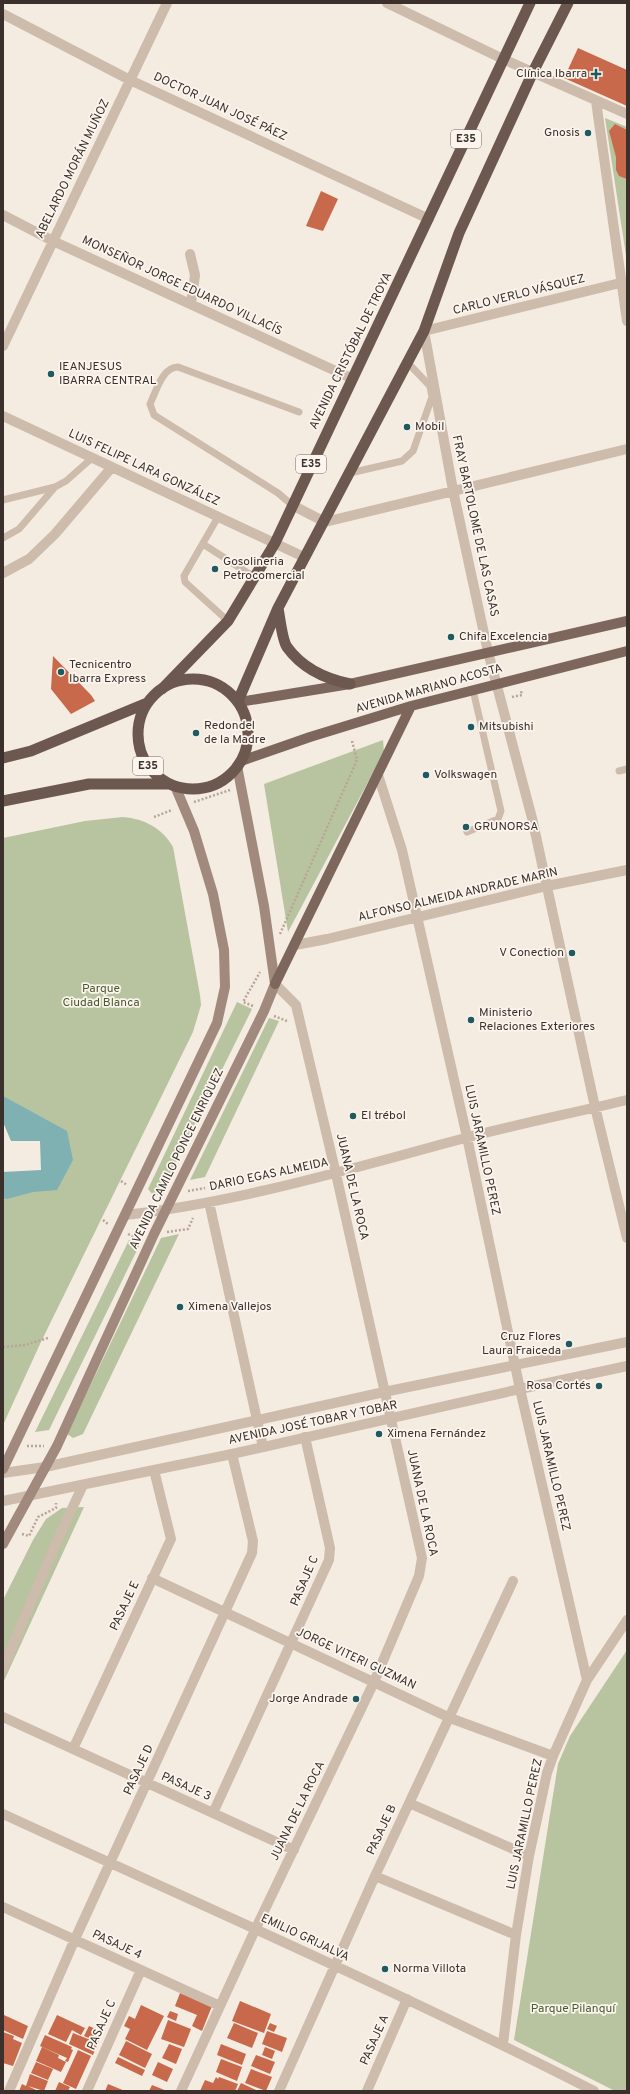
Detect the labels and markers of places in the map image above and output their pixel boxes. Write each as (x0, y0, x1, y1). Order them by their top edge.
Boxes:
place label: Clínica Ibarra (516, 66, 587, 82)
marker: Clínica Ibarra (590, 68, 602, 80)
place label: Gnosis (544, 125, 580, 141)
marker: Gnosis (583, 128, 593, 138)
place label: IEANJESUS IBARRA CENTRAL (59, 359, 157, 389)
marker: IEANJESUS IBARRA CENTRAL (46, 369, 56, 379)
place label: Mobil (415, 419, 444, 435)
marker: Mobil (402, 422, 412, 432)
place label: Gosolineria Petrocomercial (223, 554, 305, 584)
marker: Gosolineria Petrocomercial (210, 564, 220, 574)
place label: Chifa Excelencia (459, 629, 547, 645)
marker: Chifa Excelencia (446, 632, 456, 642)
place label: Tecnicentro Ibarra Express (69, 657, 146, 687)
marker: Tecnicentro Ibarra Express (56, 667, 66, 677)
place label: Redondel de la Madre (204, 718, 266, 748)
place label: Mitsubishi (479, 719, 534, 735)
marker: Mitsubishi (466, 722, 476, 732)
marker: Redondel de la Madre (191, 728, 201, 738)
place label: Volkswagen (434, 767, 497, 783)
marker: Volkswagen (421, 770, 431, 780)
place label: GRUNORSA (474, 819, 538, 835)
marker: GRUNORSA (461, 822, 471, 832)
place label: V Conection (499, 945, 564, 961)
marker: V Conection (567, 948, 577, 958)
place label: Ministerio Relaciones Exteriores (479, 1005, 595, 1035)
marker: Ministerio Relaciones Exteriores (466, 1015, 476, 1025)
place label: El trébol (361, 1108, 406, 1124)
marker: El trébol (348, 1111, 358, 1121)
place label: Ximena Vallejos (188, 1299, 272, 1315)
marker: Ximena Vallejos (175, 1302, 185, 1312)
place label: Cruz Flores Laura Fraiceda (482, 1329, 561, 1359)
marker: Cruz Flores Laura Fraiceda (564, 1339, 574, 1349)
place label: Rosa Cortés (526, 1378, 591, 1394)
marker: Rosa Cortés (594, 1381, 604, 1391)
place label: Ximena Fernández (387, 1426, 486, 1442)
marker: Ximena Fernández (374, 1429, 384, 1439)
place label: Jorge Andrade (269, 1691, 348, 1707)
marker: Jorge Andrade (351, 1694, 361, 1704)
place label: Norma Villota (393, 1961, 466, 1977)
marker: Norma Villota (380, 1964, 390, 1974)

